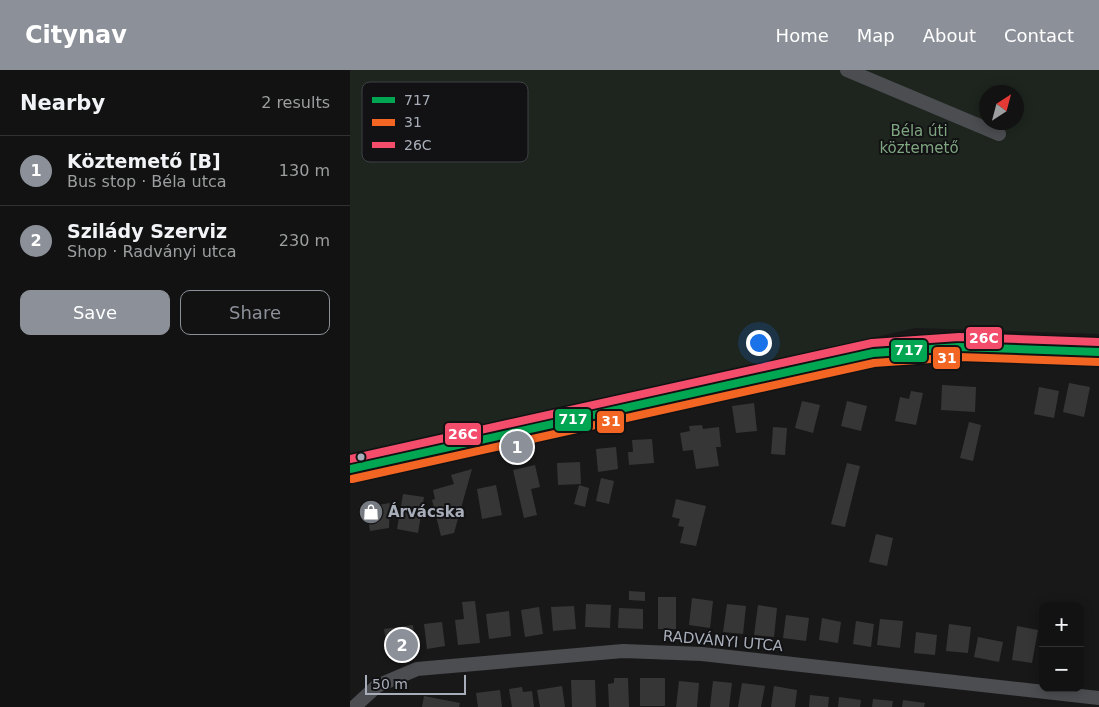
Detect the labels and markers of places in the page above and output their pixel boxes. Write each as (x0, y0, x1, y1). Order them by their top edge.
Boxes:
pin: 1 (501, 428, 533, 466)
unlabelled marker (356, 452, 366, 462)
shop icon: Árvácska (358, 499, 384, 525)
place label: Árvácska (388, 502, 465, 521)
pin: 2 (386, 626, 418, 664)

